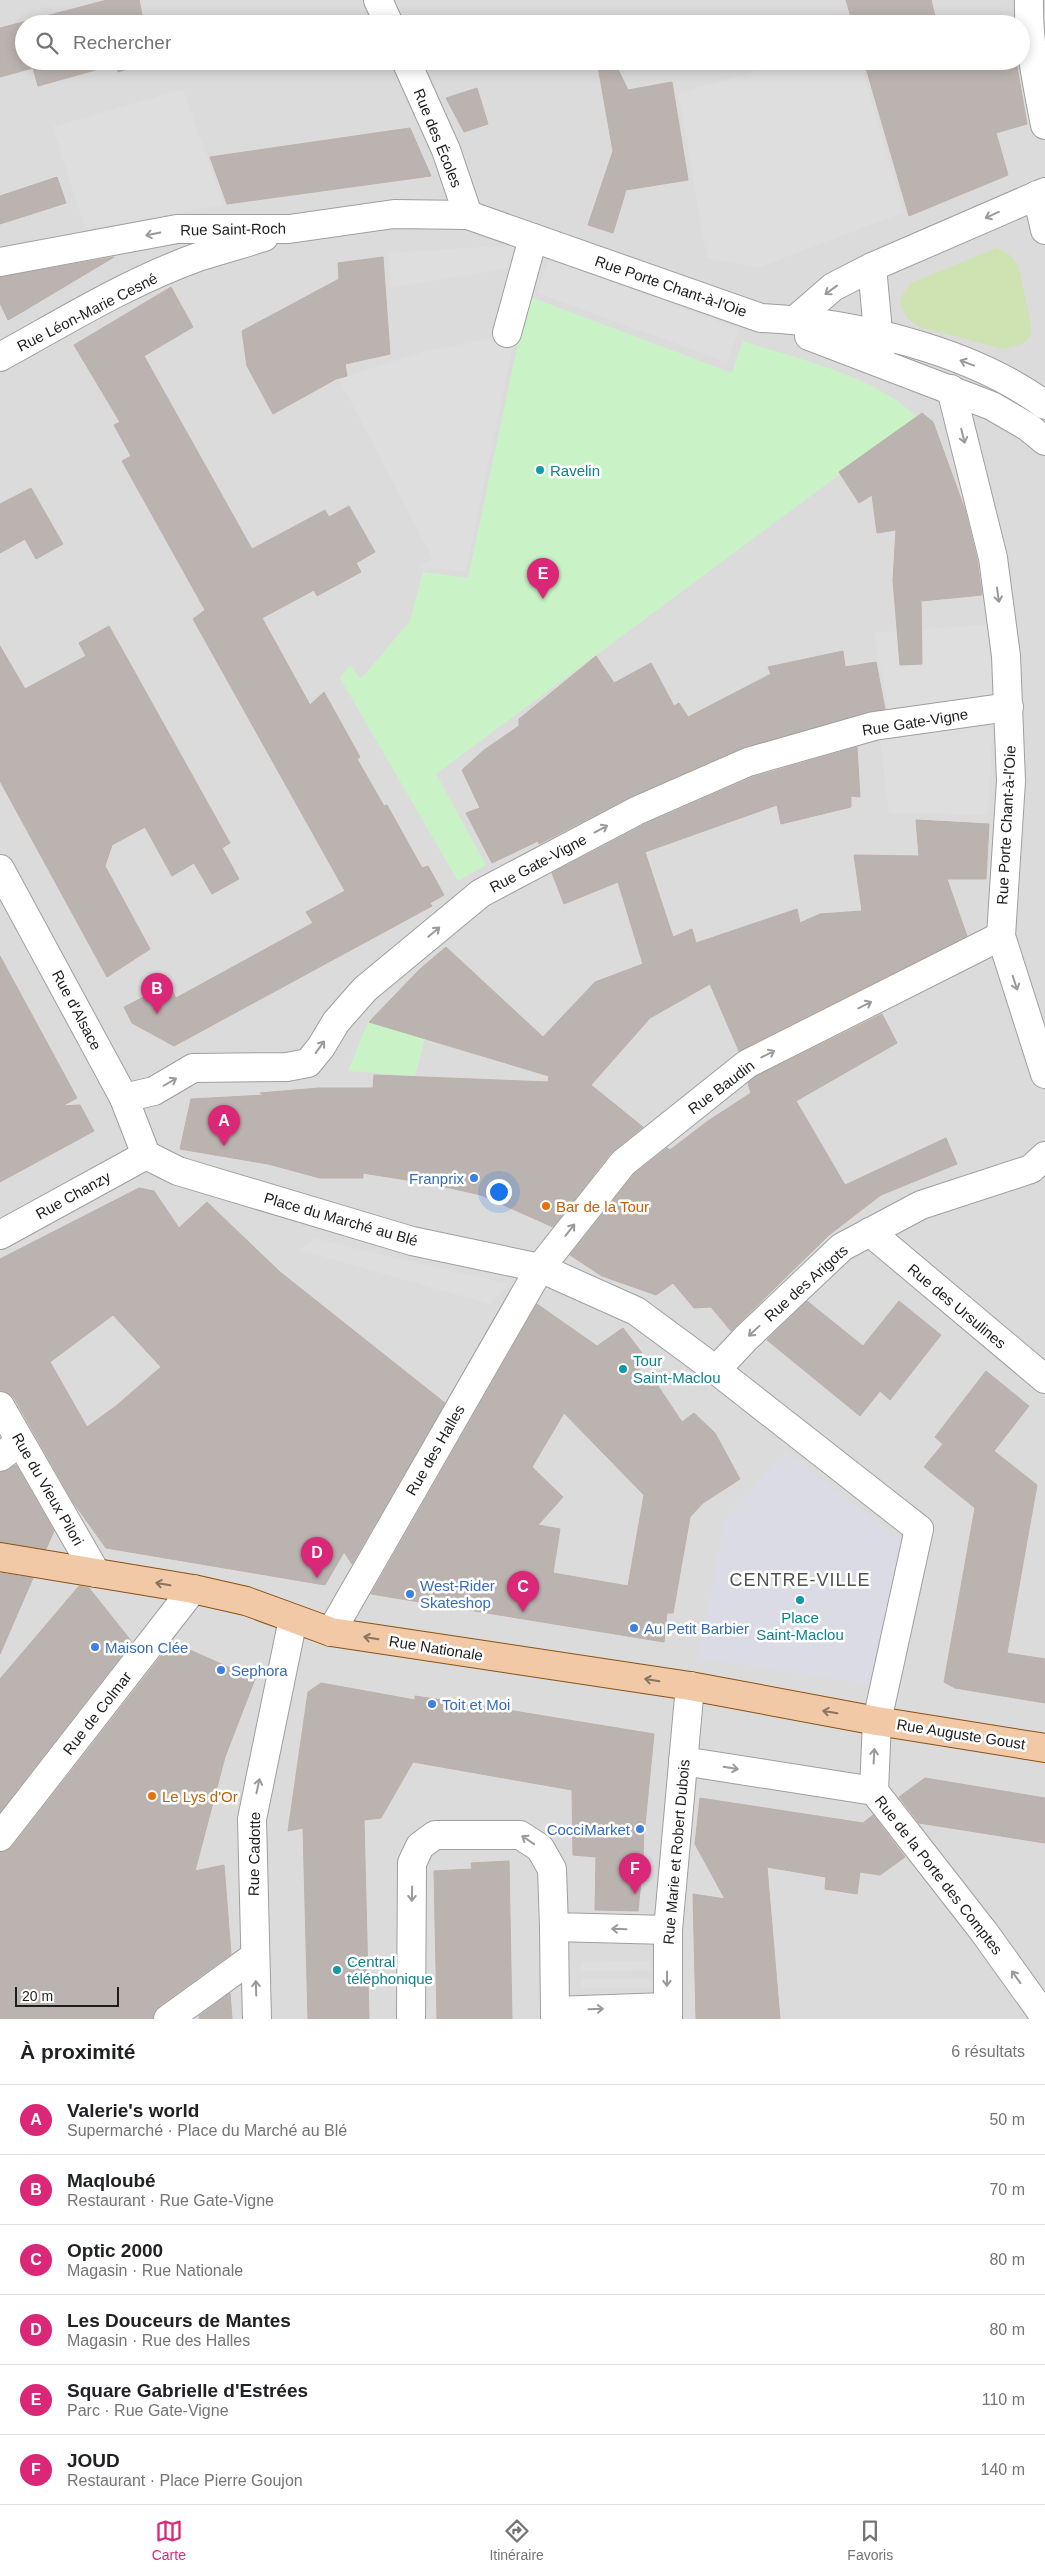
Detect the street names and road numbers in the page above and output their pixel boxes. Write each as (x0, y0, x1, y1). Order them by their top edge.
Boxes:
street label: Rue des Écoles (410, 86, 466, 190)
street label: Rue Saint-Roch (180, 220, 286, 238)
street label: Rue Porte Chant-à-l'Oie (593, 252, 749, 320)
street label: Rue Léon-Marie Cesné (14, 269, 160, 355)
street label: Rue Gate-Vigne (861, 705, 969, 739)
street label: Rue Porte Chant-à-l'Oie (993, 745, 1019, 905)
street label: Rue Gate-Vigne (487, 830, 589, 896)
street label: Rue d'Alsace (49, 967, 105, 1053)
street label: Rue Baudin (685, 1057, 757, 1117)
street label: Rue Chanzy (33, 1167, 114, 1222)
street label: Place du Marché au Blé (262, 1189, 420, 1249)
street label: Rue des Arigots (761, 1241, 851, 1325)
street label: Rue des Ursulines (905, 1260, 1009, 1352)
street label: Rue des Halles (402, 1402, 468, 1498)
street label: Rue du Vieux Pilori (9, 1430, 87, 1548)
street label: Rue Nationale (388, 1632, 484, 1664)
street label: Rue de Colmar (59, 1668, 135, 1758)
street label: Rue Auguste Goust (895, 1715, 1027, 1753)
street label: Rue Marie et Robert Dubois (659, 1759, 693, 1945)
street label: Rue de la Porte des Comptes (872, 1792, 1006, 1958)
street label: Rue Cadotte (245, 1812, 263, 1896)

